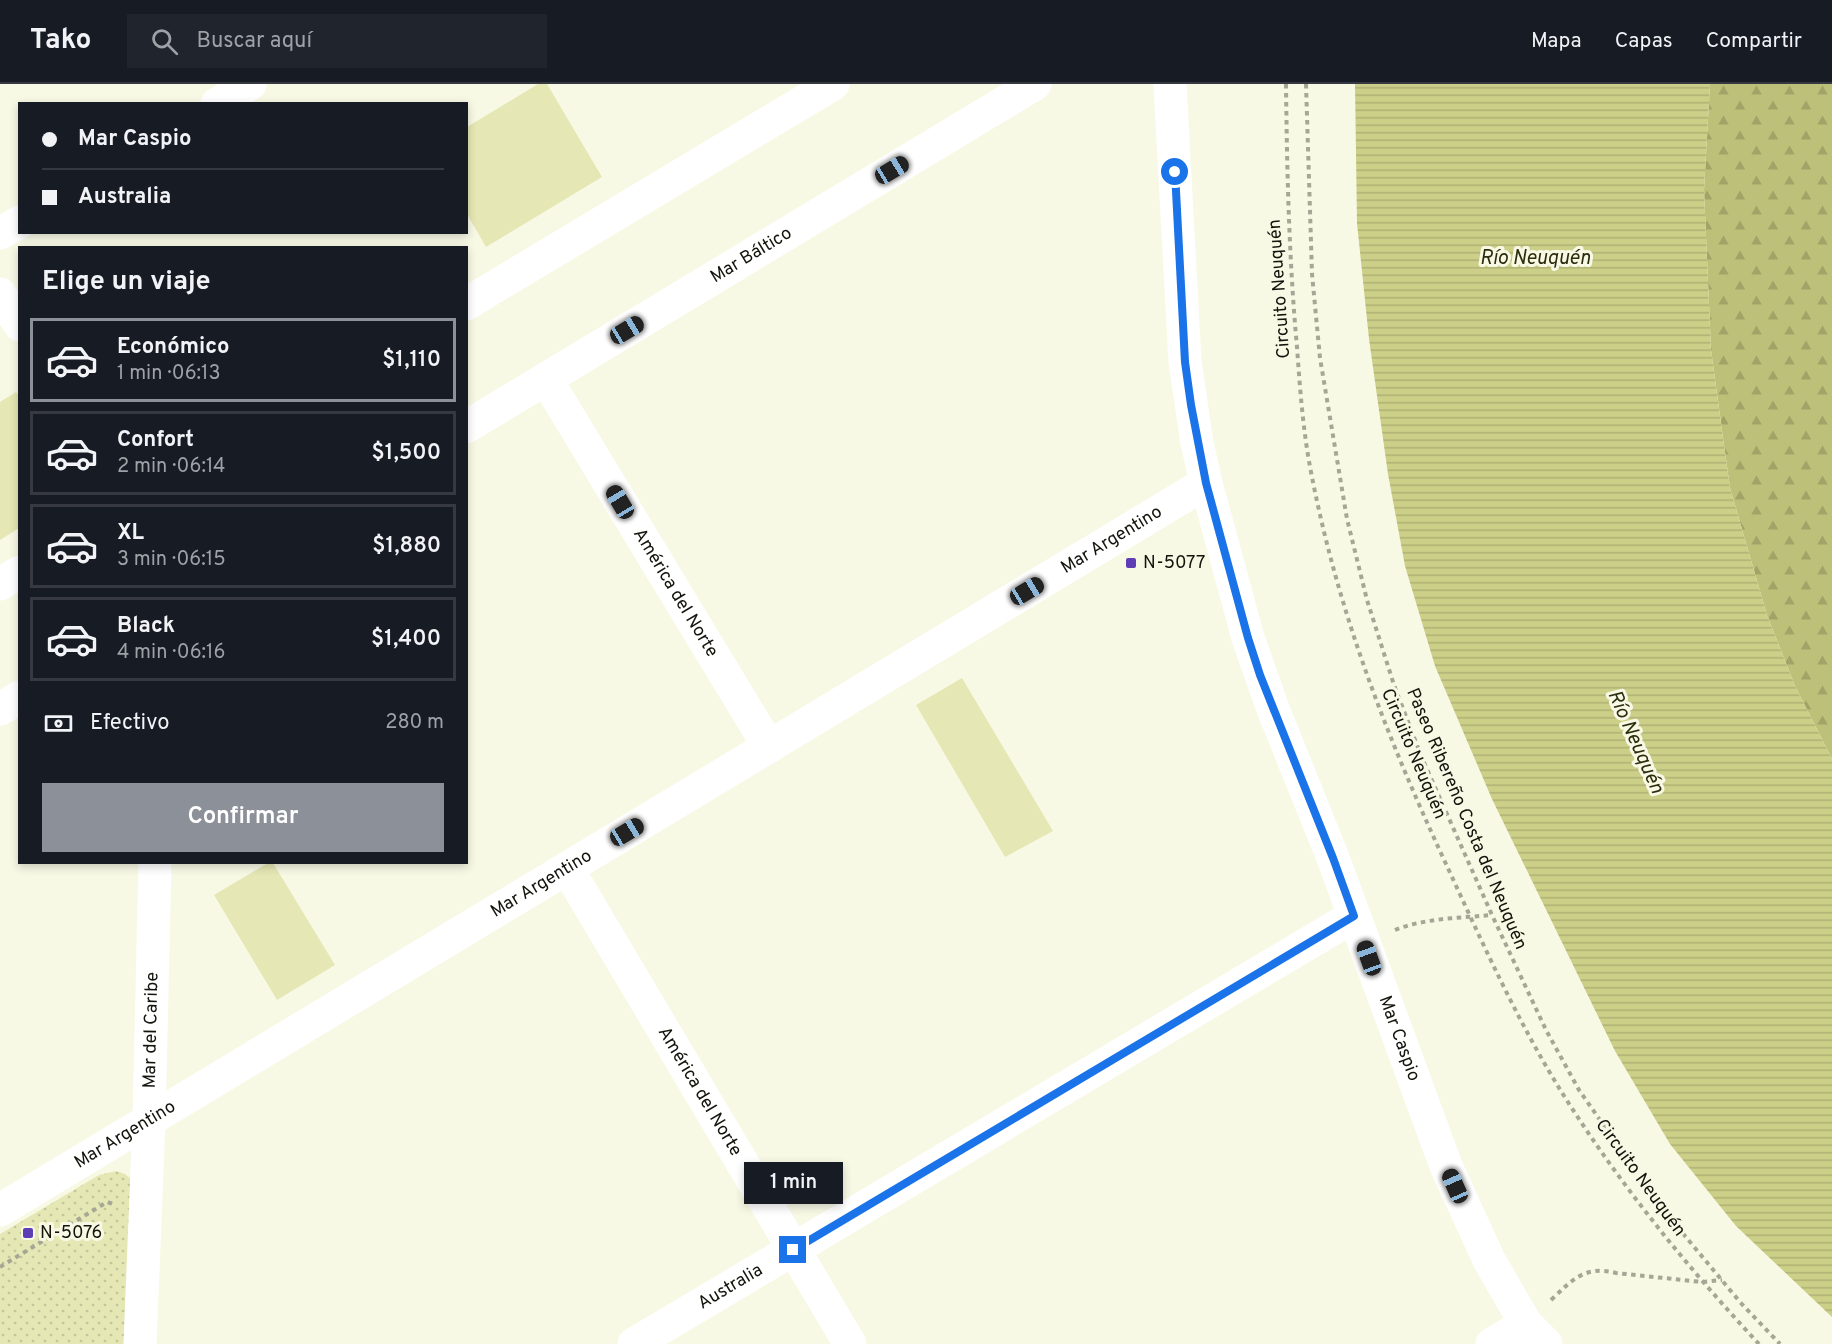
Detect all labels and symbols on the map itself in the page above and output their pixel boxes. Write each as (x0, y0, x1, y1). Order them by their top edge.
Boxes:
car (872, 153, 912, 187)
route start (1161, 158, 1188, 185)
street label: Circuito Neuquén (1264, 219, 1296, 359)
street label: Mar Báltico (706, 222, 796, 288)
water label: Río Neuquén (1480, 246, 1590, 272)
car (607, 313, 647, 347)
car (603, 482, 637, 522)
street label: Mar Argentino (1057, 501, 1167, 579)
street label: América del Norte (628, 524, 723, 661)
place label: N-5077 (1143, 552, 1205, 575)
marker: N-5077 (1124, 556, 1138, 570)
car (1007, 574, 1047, 608)
street label: Circuito Neuquén (1375, 685, 1451, 823)
street label: Paseo Ribereño Costa del Neuquén (1400, 685, 1532, 953)
water label: Río Neuquén (1601, 686, 1669, 798)
car (607, 815, 647, 849)
street label: Mar Argentino (486, 844, 596, 923)
car (1354, 938, 1384, 978)
street label: Mar del Caribe (138, 972, 164, 1089)
street label: Mar Caspio (1373, 993, 1425, 1084)
street label: América del Norte (653, 1023, 747, 1160)
street label: Mar Argentino (70, 1095, 180, 1174)
street label: Circuito Neuquén (1590, 1115, 1690, 1241)
callout: 1 min (744, 1163, 842, 1205)
car (1439, 1166, 1471, 1206)
place label: N-5076 (40, 1222, 102, 1245)
marker: N-5076 (21, 1226, 35, 1240)
route end (779, 1236, 806, 1263)
street label: Australia (694, 1259, 767, 1315)

